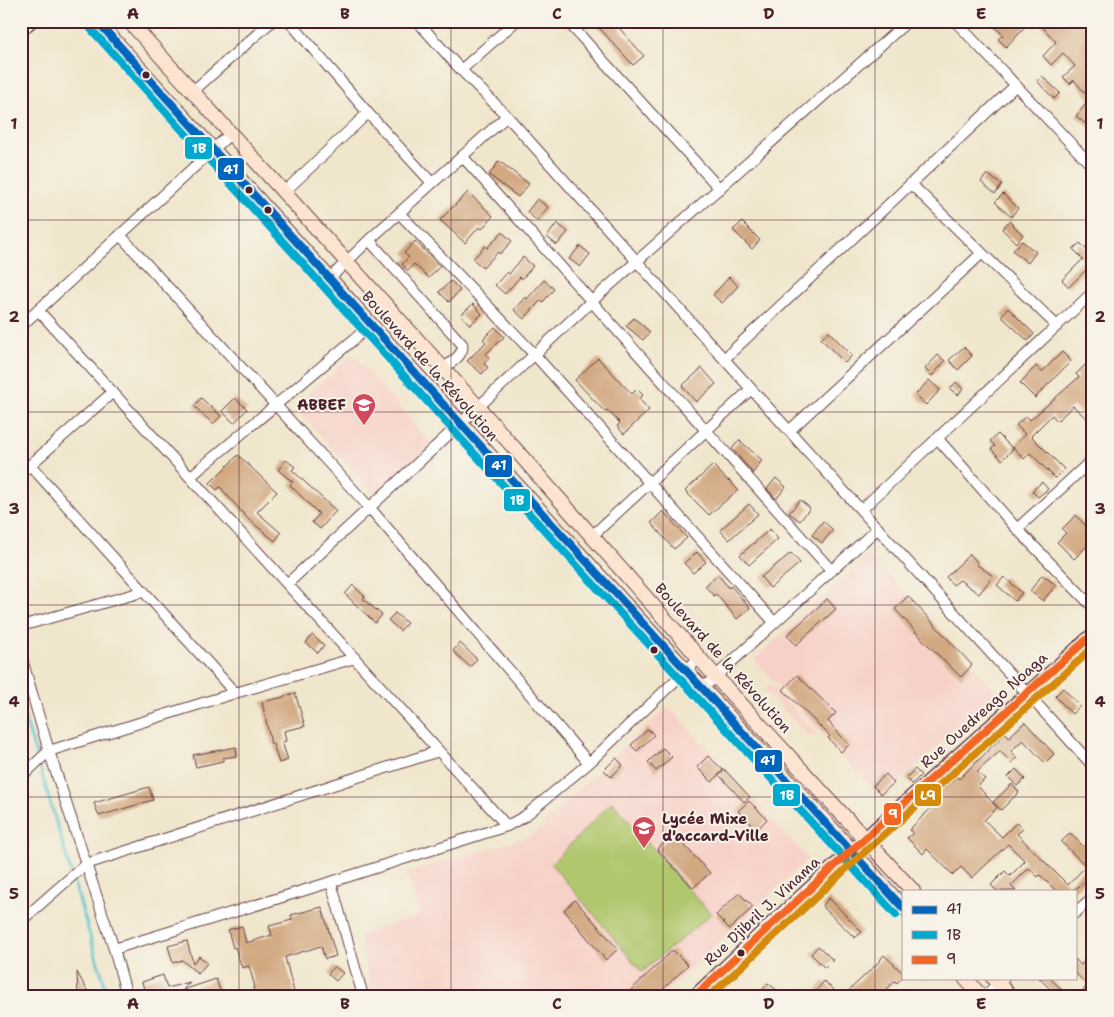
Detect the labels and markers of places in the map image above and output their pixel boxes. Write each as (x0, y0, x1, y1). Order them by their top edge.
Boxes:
unlabelled marker (141, 70, 151, 80)
unlabelled marker (244, 185, 254, 195)
unlabelled marker (263, 205, 273, 215)
school or university icon: ABBEF (351, 392, 377, 426)
place label: ABBEF (297, 395, 346, 415)
unlabelled marker (649, 645, 659, 655)
place label: Lycée Mixe d'accard-Ville (662, 809, 769, 846)
school or university icon: Lycée Mixe d'accard-Ville (631, 815, 657, 849)
unlabelled marker (736, 948, 746, 958)

